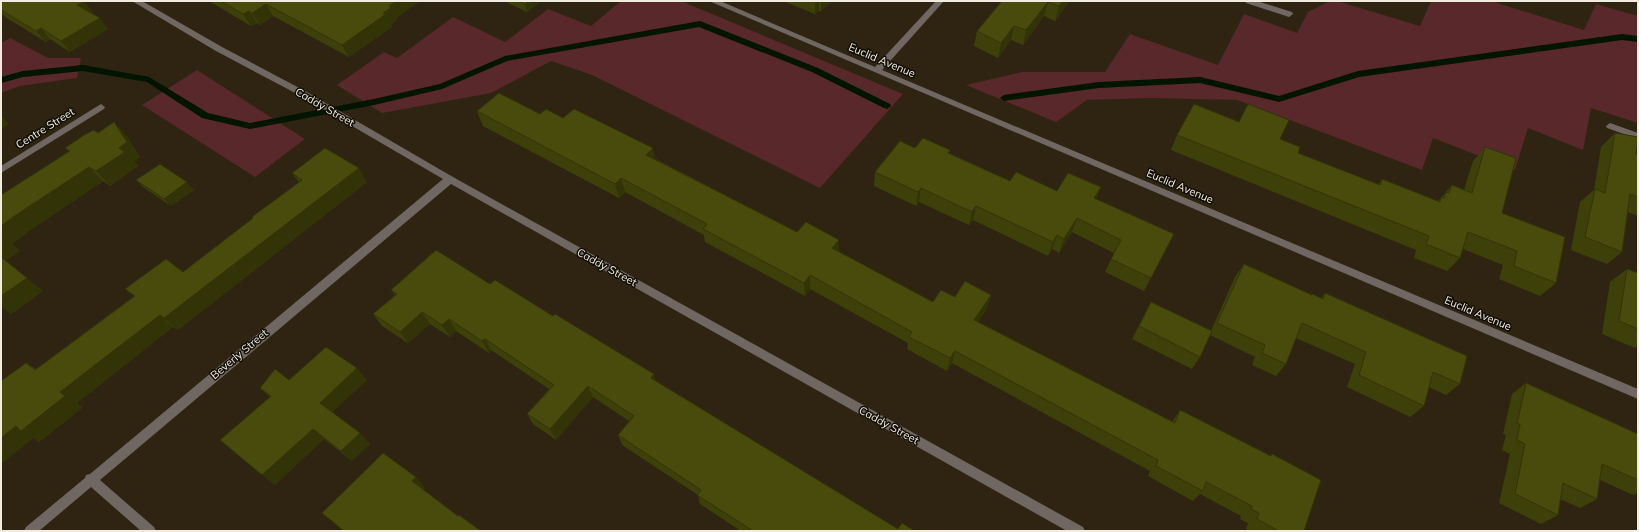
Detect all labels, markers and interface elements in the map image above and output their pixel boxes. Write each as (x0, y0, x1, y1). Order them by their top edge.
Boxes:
street label: Euclid Avenue (846, 40, 918, 80)
street label: Caddy Street (293, 84, 357, 130)
street label: Centre Street (13, 104, 77, 152)
street label: Euclid Avenue (1144, 166, 1216, 206)
street label: Caddy Street (575, 245, 640, 289)
street label: Euclid Avenue (1442, 293, 1514, 333)
street label: Beverly Street (207, 326, 271, 382)
street label: Caddy Street (857, 403, 922, 447)

